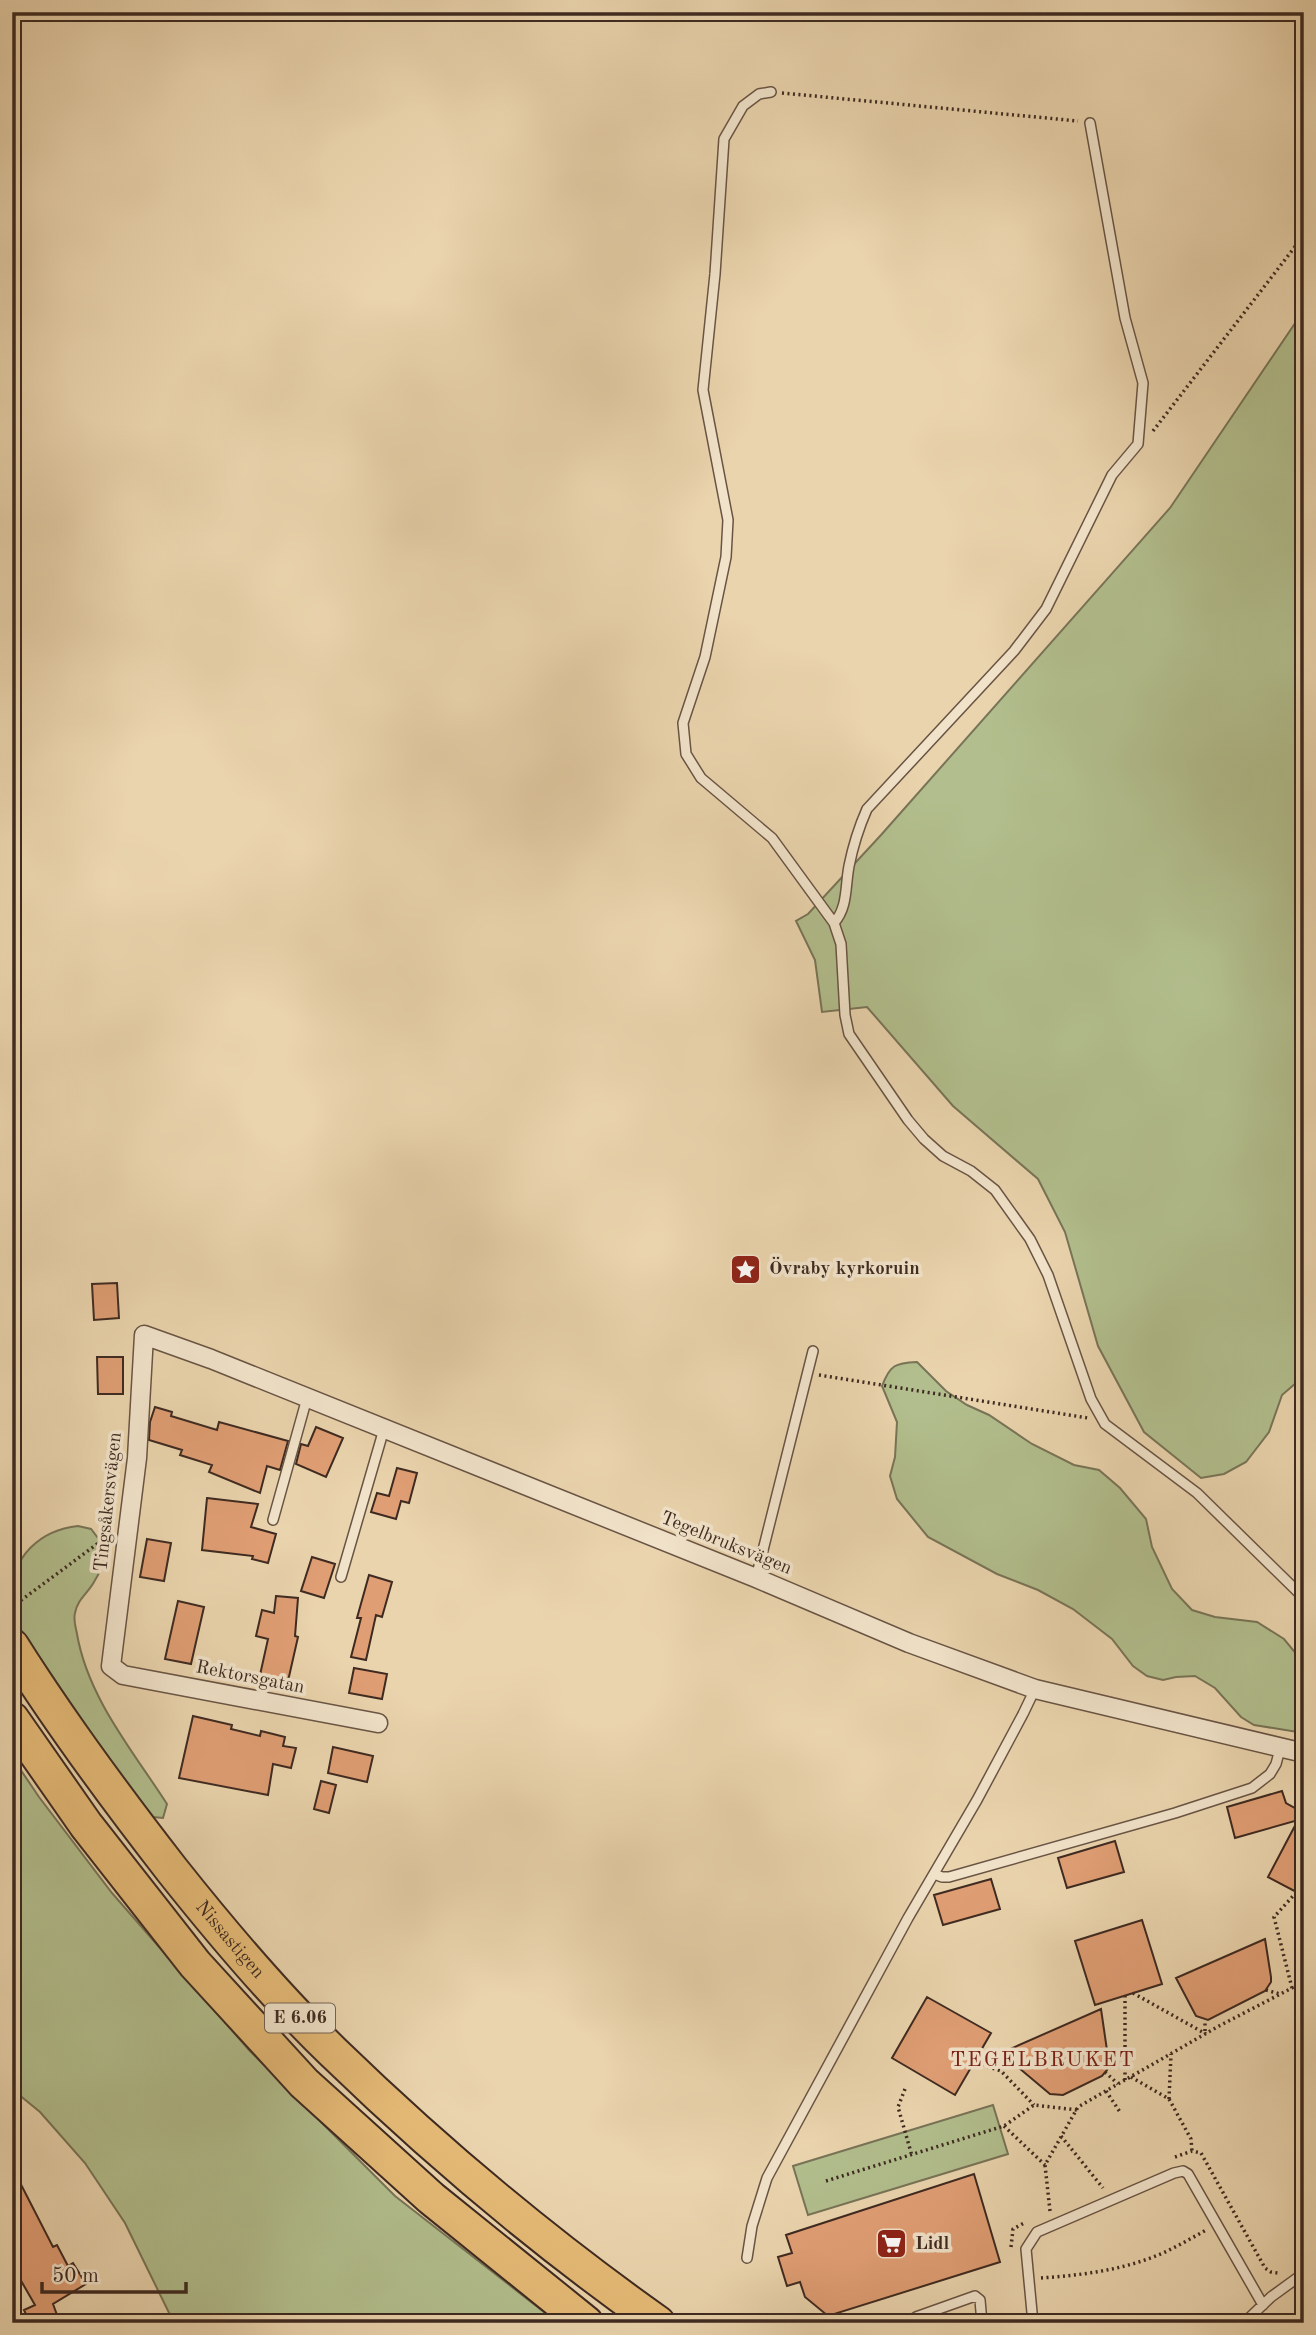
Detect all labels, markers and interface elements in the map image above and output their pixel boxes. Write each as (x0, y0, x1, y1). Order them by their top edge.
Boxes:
place icon: Övraby kyrkoruin (729, 1252, 763, 1286)
place label: Övraby kyrkoruin (769, 1256, 920, 1279)
street label: Tingsåkersvägen (92, 1431, 126, 1573)
street label: Tegelbruksvägen (658, 1509, 794, 1579)
street label: Rektorsgatan (194, 1658, 306, 1698)
street label: Nissastigen (192, 1898, 268, 1982)
road number: E 6.06 (265, 2004, 335, 2032)
district label: TEGELBRUKET (950, 2050, 1136, 2071)
supermarket icon: Lidl (875, 2227, 909, 2261)
place label: Lidl (915, 2235, 950, 2254)
scale bar (42, 2251, 186, 2295)
text: 50 m (52, 2266, 99, 2287)

